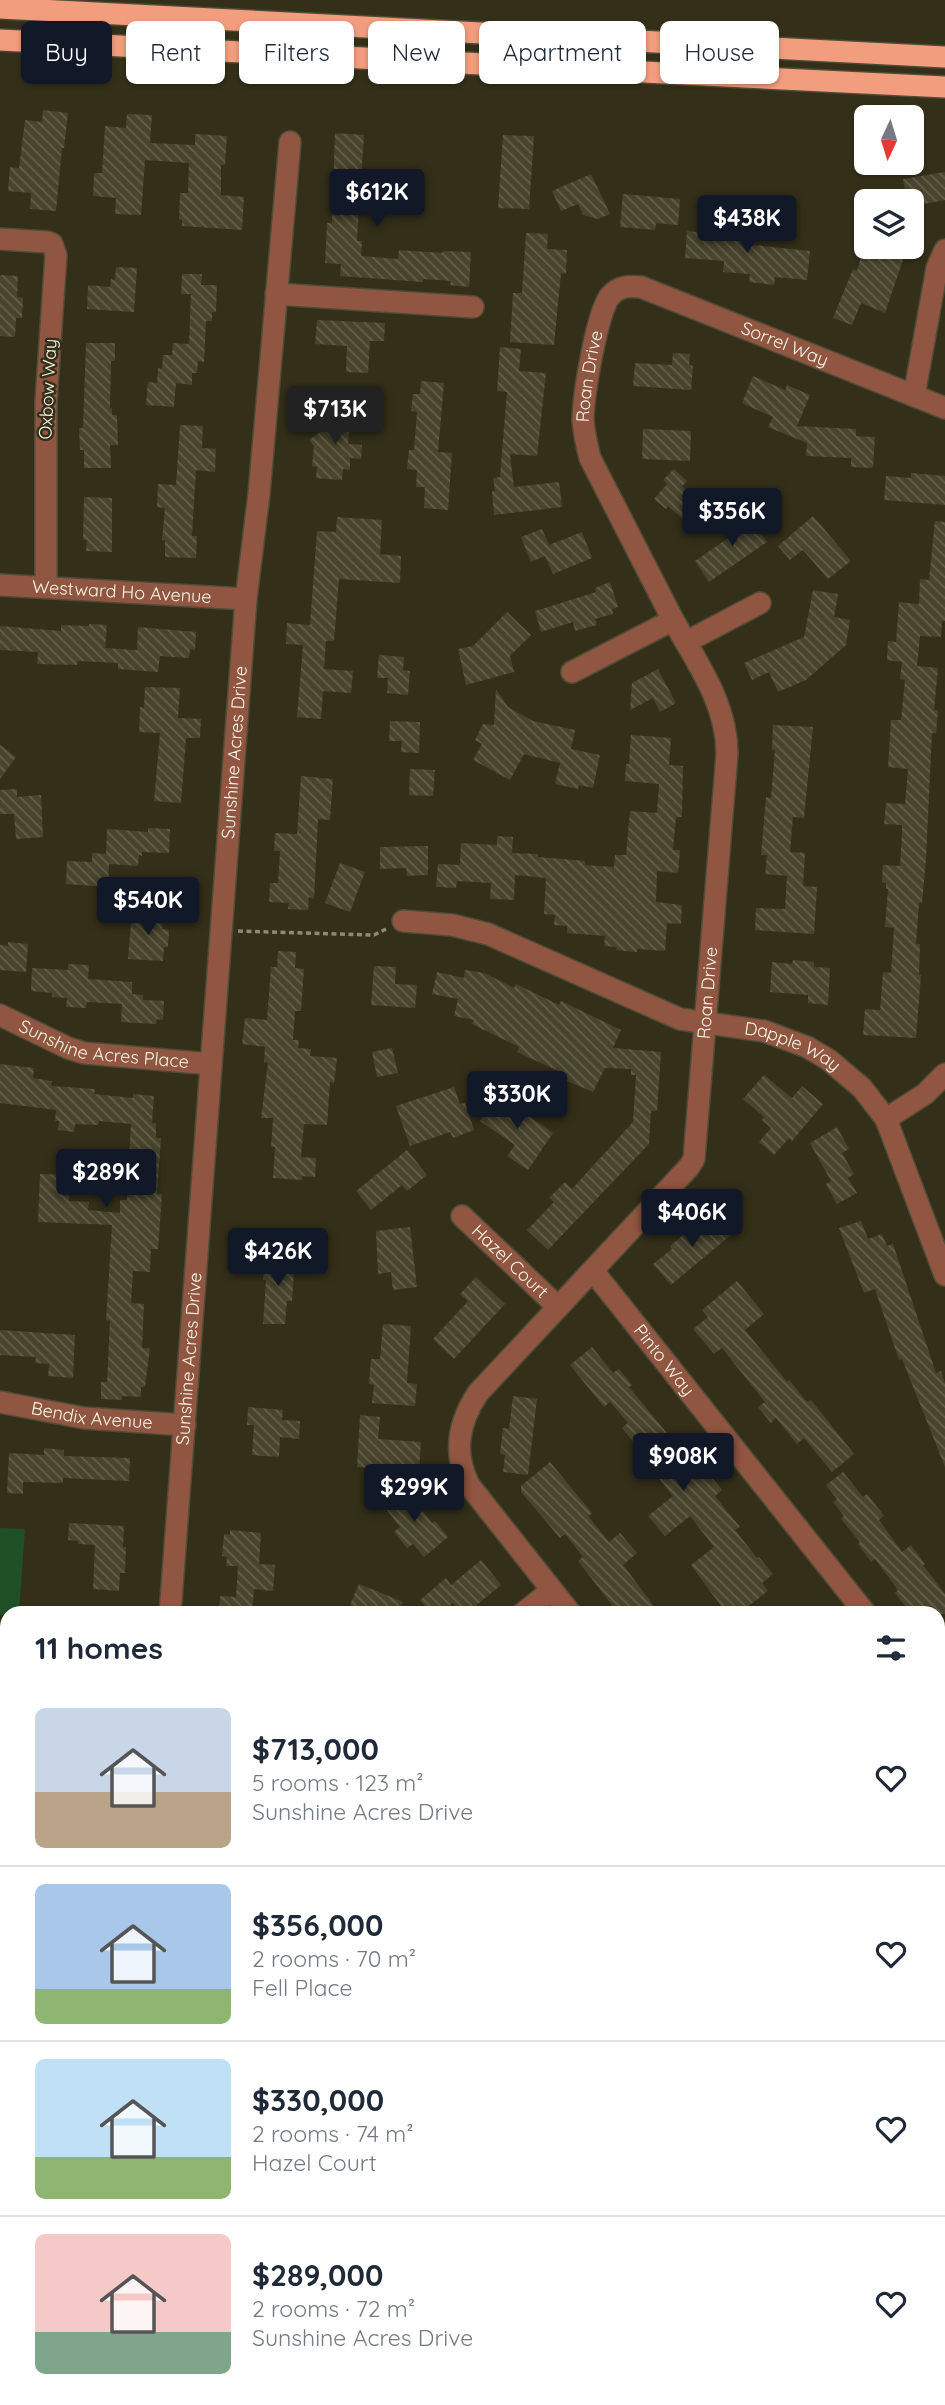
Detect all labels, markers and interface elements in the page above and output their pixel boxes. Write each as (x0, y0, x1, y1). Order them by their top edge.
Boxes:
chip: Buy (21, 21, 112, 84)
chip: Rent (126, 21, 225, 84)
chip: Filters (239, 21, 354, 84)
chip: New (368, 21, 465, 84)
chip: Apartment (479, 21, 646, 84)
chip: House (660, 21, 779, 84)
north arrow (854, 105, 924, 175)
map controls (854, 105, 924, 259)
pin: $612K (328, 170, 426, 229)
text: $612K (345, 177, 409, 206)
button: layers (854, 189, 924, 259)
pin: $438K (698, 196, 796, 255)
text: $438K (713, 203, 781, 232)
street label: Sorrel Way (738, 316, 832, 371)
street label: Roan Drive (571, 328, 608, 423)
street label: Oxbow Way (33, 338, 62, 440)
pin: $713K (286, 386, 384, 446)
text: $713K (303, 394, 367, 423)
pin: $356K (683, 489, 781, 548)
text: $356K (698, 496, 766, 525)
street label: Westward Ho Avenue (31, 575, 212, 608)
street label: Sunshine Acres Drive (216, 665, 252, 840)
pin: $540K (99, 878, 197, 937)
text: $540K (113, 885, 183, 914)
street label: Roan Drive (692, 946, 722, 1040)
street label: Sunshine Acres Place (15, 1014, 190, 1073)
street label: Dapple Way (743, 1016, 846, 1076)
pin: $330K (468, 1072, 566, 1131)
text: $330K (483, 1079, 551, 1108)
pin: $289K (57, 1150, 155, 1209)
text: $289K (72, 1157, 140, 1186)
pin: $406K (643, 1190, 741, 1249)
text: $406K (657, 1197, 727, 1226)
street label: Hazel Court (467, 1219, 554, 1303)
pin: $426K (229, 1228, 327, 1288)
text: $426K (244, 1236, 312, 1265)
street label: Sunshine Acres Drive (171, 1271, 207, 1446)
street label: Pinto Way (629, 1319, 700, 1400)
street label: Bendix Avenue (29, 1396, 153, 1434)
pin: $908K (634, 1434, 732, 1493)
text: $908K (649, 1441, 717, 1470)
pin: $299K (365, 1464, 463, 1524)
text: $299K (380, 1472, 448, 1501)
text: 11 homes (35, 1629, 163, 1667)
icon: filters (872, 1629, 910, 1667)
text: $713,000 (252, 1730, 379, 1768)
icon: home (91, 1736, 175, 1820)
icon: heart (872, 1759, 910, 1797)
text: 5 rooms · 123 m² (252, 1768, 424, 1797)
text: Sunshine Acres Drive (252, 1797, 473, 1826)
text: $356,000 (252, 1906, 383, 1944)
icon: home (91, 1912, 175, 1996)
icon: heart (872, 1935, 910, 1973)
text: 2 rooms · 70 m² (252, 1944, 416, 1973)
text: Fell Place (252, 1973, 352, 2002)
text: $330,000 (252, 2081, 384, 2119)
icon: home (91, 2087, 175, 2171)
icon: heart (872, 2110, 910, 2148)
text: 2 rooms · 74 m² (252, 2119, 414, 2148)
text: Hazel Court (252, 2148, 377, 2177)
text: $289,000 (252, 2256, 383, 2294)
icon: home (91, 2262, 175, 2346)
icon: heart (872, 2285, 910, 2323)
text: 2 rooms · 72 m² (252, 2294, 415, 2323)
text: Sunshine Acres Drive (252, 2323, 473, 2352)

